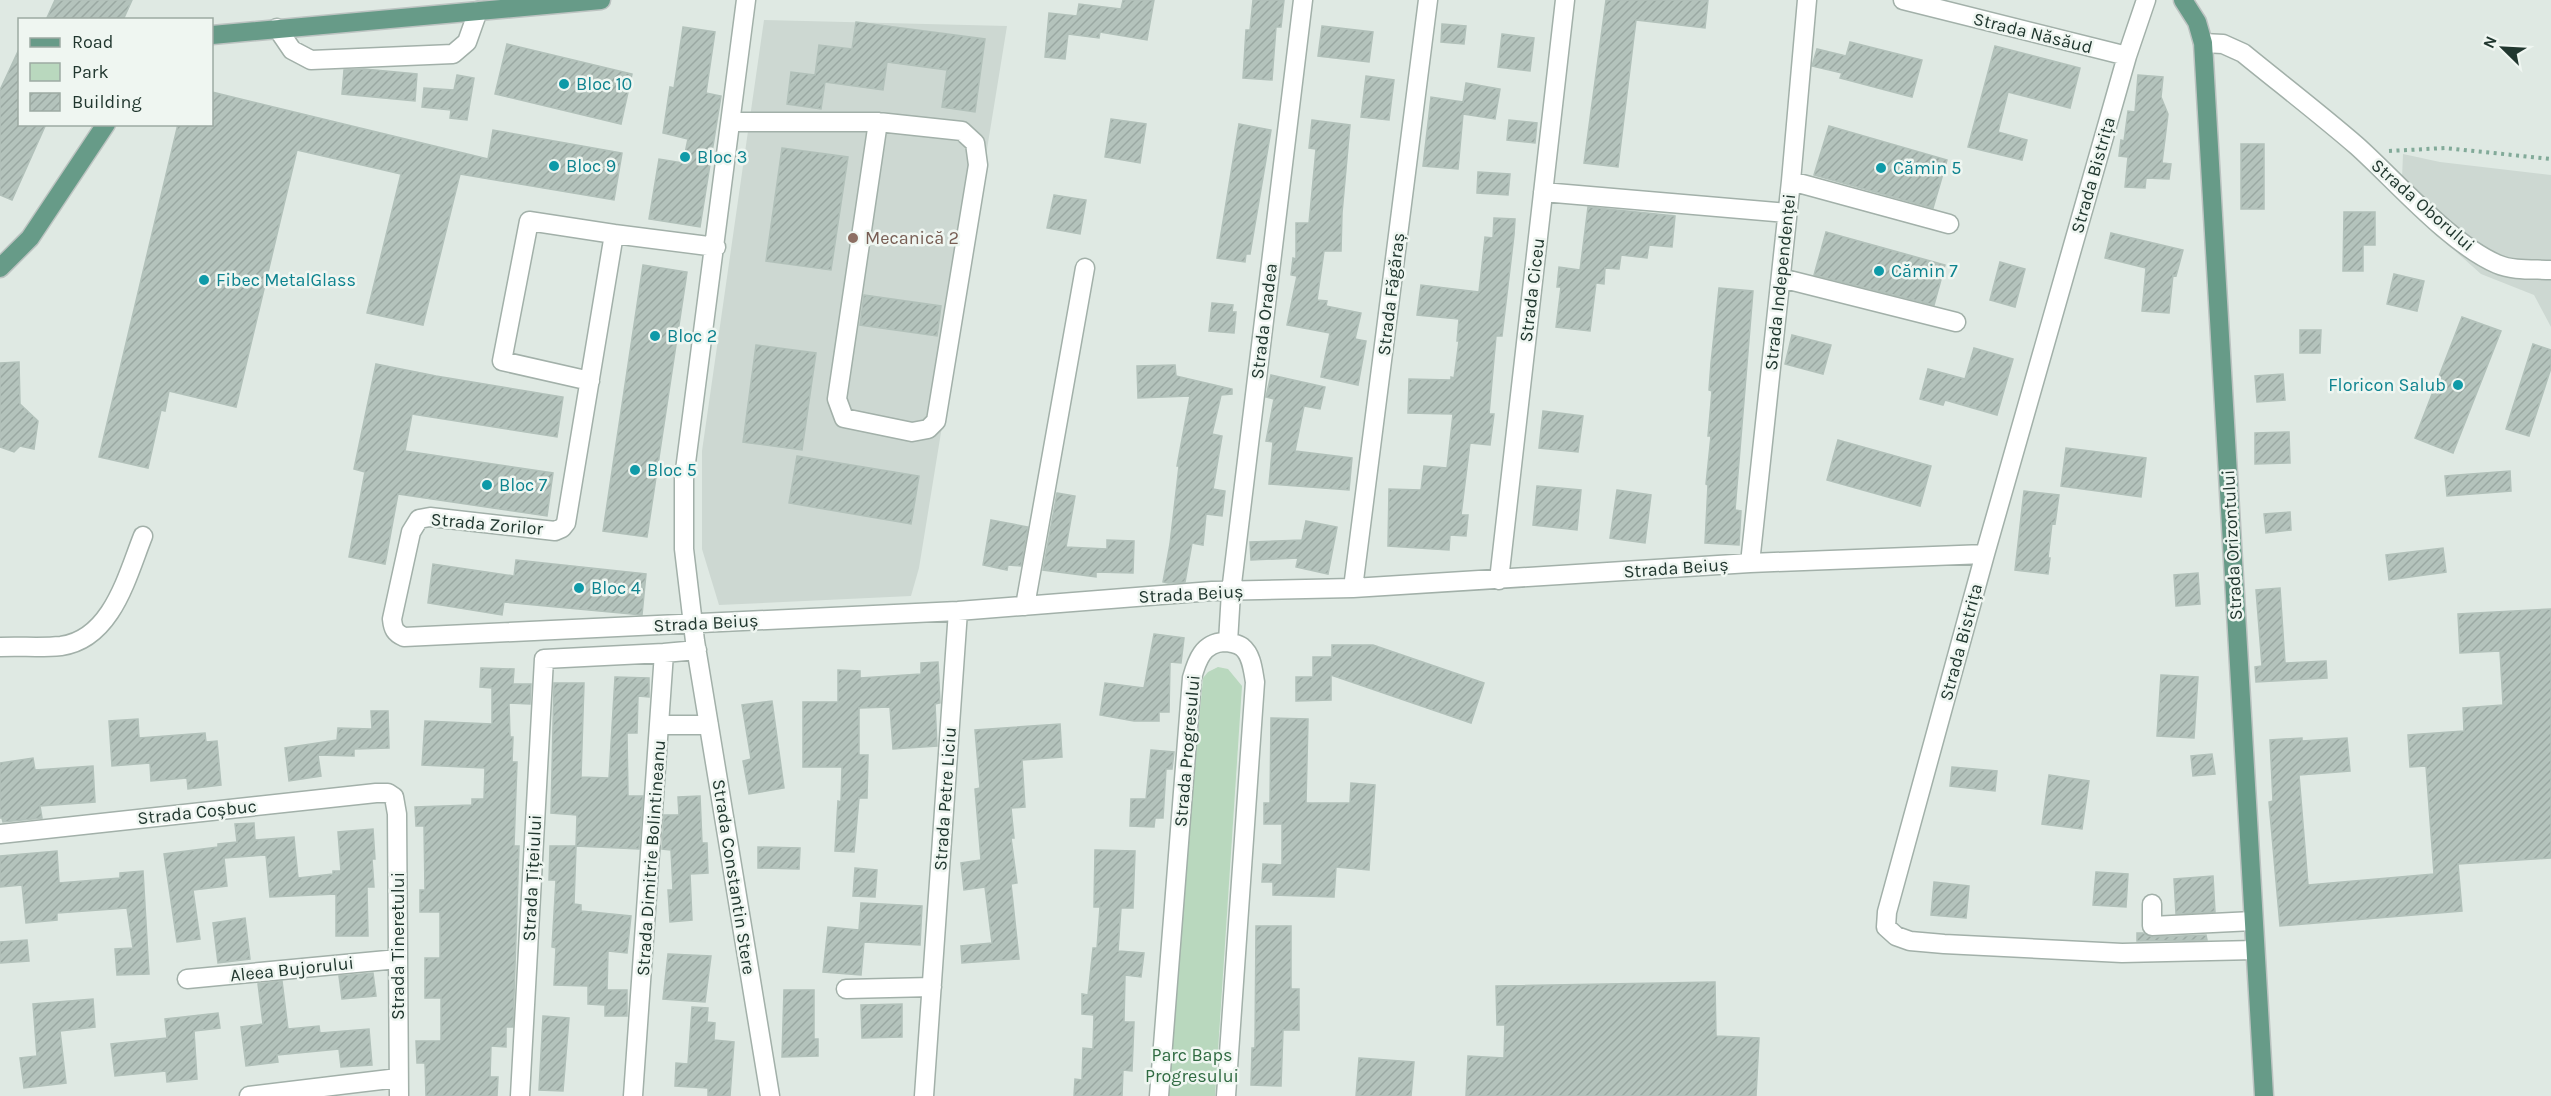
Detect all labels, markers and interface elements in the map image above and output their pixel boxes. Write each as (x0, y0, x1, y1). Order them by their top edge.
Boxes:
street label: Strada Năsăud (1971, 8, 2095, 58)
legend (18, 18, 213, 126)
north arrow (2473, 18, 2533, 78)
text: Road (72, 31, 113, 53)
text: N (2479, 33, 2501, 51)
text: Park (72, 61, 109, 83)
place label: Bloc 10 (576, 73, 632, 95)
marker: Bloc 10 (557, 77, 571, 91)
text: Building (72, 91, 142, 113)
street label: Strada Bistrița (2066, 114, 2120, 236)
place label: Bloc 3 (697, 146, 747, 168)
marker: Bloc 3 (678, 150, 692, 164)
street label: Strada Oborului (2367, 154, 2479, 256)
place label: Bloc 9 (566, 155, 616, 177)
place label: Cămin 5 (1893, 157, 1961, 179)
marker: Bloc 9 (547, 159, 561, 173)
marker: Cămin 5 (1874, 161, 1888, 175)
street label: Strada Independenței (1760, 193, 1800, 371)
place label: Mecanică 2 (865, 227, 959, 249)
marker: Mecanică 2 (846, 231, 860, 245)
street label: Strada Făgăraș (1373, 231, 1409, 357)
street label: Strada Ciceu (1515, 237, 1549, 343)
place label: Cămin 7 (1891, 260, 1958, 282)
street label: Strada Oradea (1246, 262, 1282, 380)
marker: Cămin 7 (1872, 264, 1886, 278)
place label: Fibec MetalGlass (216, 269, 356, 291)
marker: Fibec MetalGlass (197, 273, 211, 287)
place label: Bloc 2 (667, 325, 717, 347)
marker: Bloc 2 (648, 329, 662, 343)
place label: Floricon Salub (2328, 374, 2446, 396)
marker: Floricon Salub (2451, 378, 2465, 392)
place label: Bloc 5 (647, 459, 697, 481)
marker: Bloc 5 (628, 463, 642, 477)
street label: Strada Orizontului (2217, 469, 2247, 621)
place label: Bloc 7 (499, 474, 548, 496)
marker: Bloc 7 (480, 478, 494, 492)
street label: Strada Zorilor (430, 508, 545, 540)
street label: Strada Beiuș (1623, 553, 1729, 583)
place label: Bloc 4 (591, 577, 641, 599)
street label: Strada Beiuș (1138, 580, 1244, 608)
marker: Bloc 4 (572, 581, 586, 595)
street label: Strada Bistrița (1935, 581, 1987, 703)
street label: Strada Beiuș (653, 609, 759, 637)
street label: Strada Progresului (1169, 674, 1205, 828)
street label: Strada Petre Liciu (929, 726, 961, 872)
street label: Strada Dimitrie Bolintineanu (632, 739, 670, 977)
street label: Strada Constantin Stere (708, 778, 760, 976)
street label: Strada Coșbuc (136, 795, 258, 829)
street label: Strada Țițeiului (518, 814, 546, 942)
street label: Strada Tineretului (387, 872, 409, 1020)
street label: Aleea Bujorului (229, 952, 355, 986)
park label: Parc Baps Progresului (1145, 1044, 1239, 1087)

